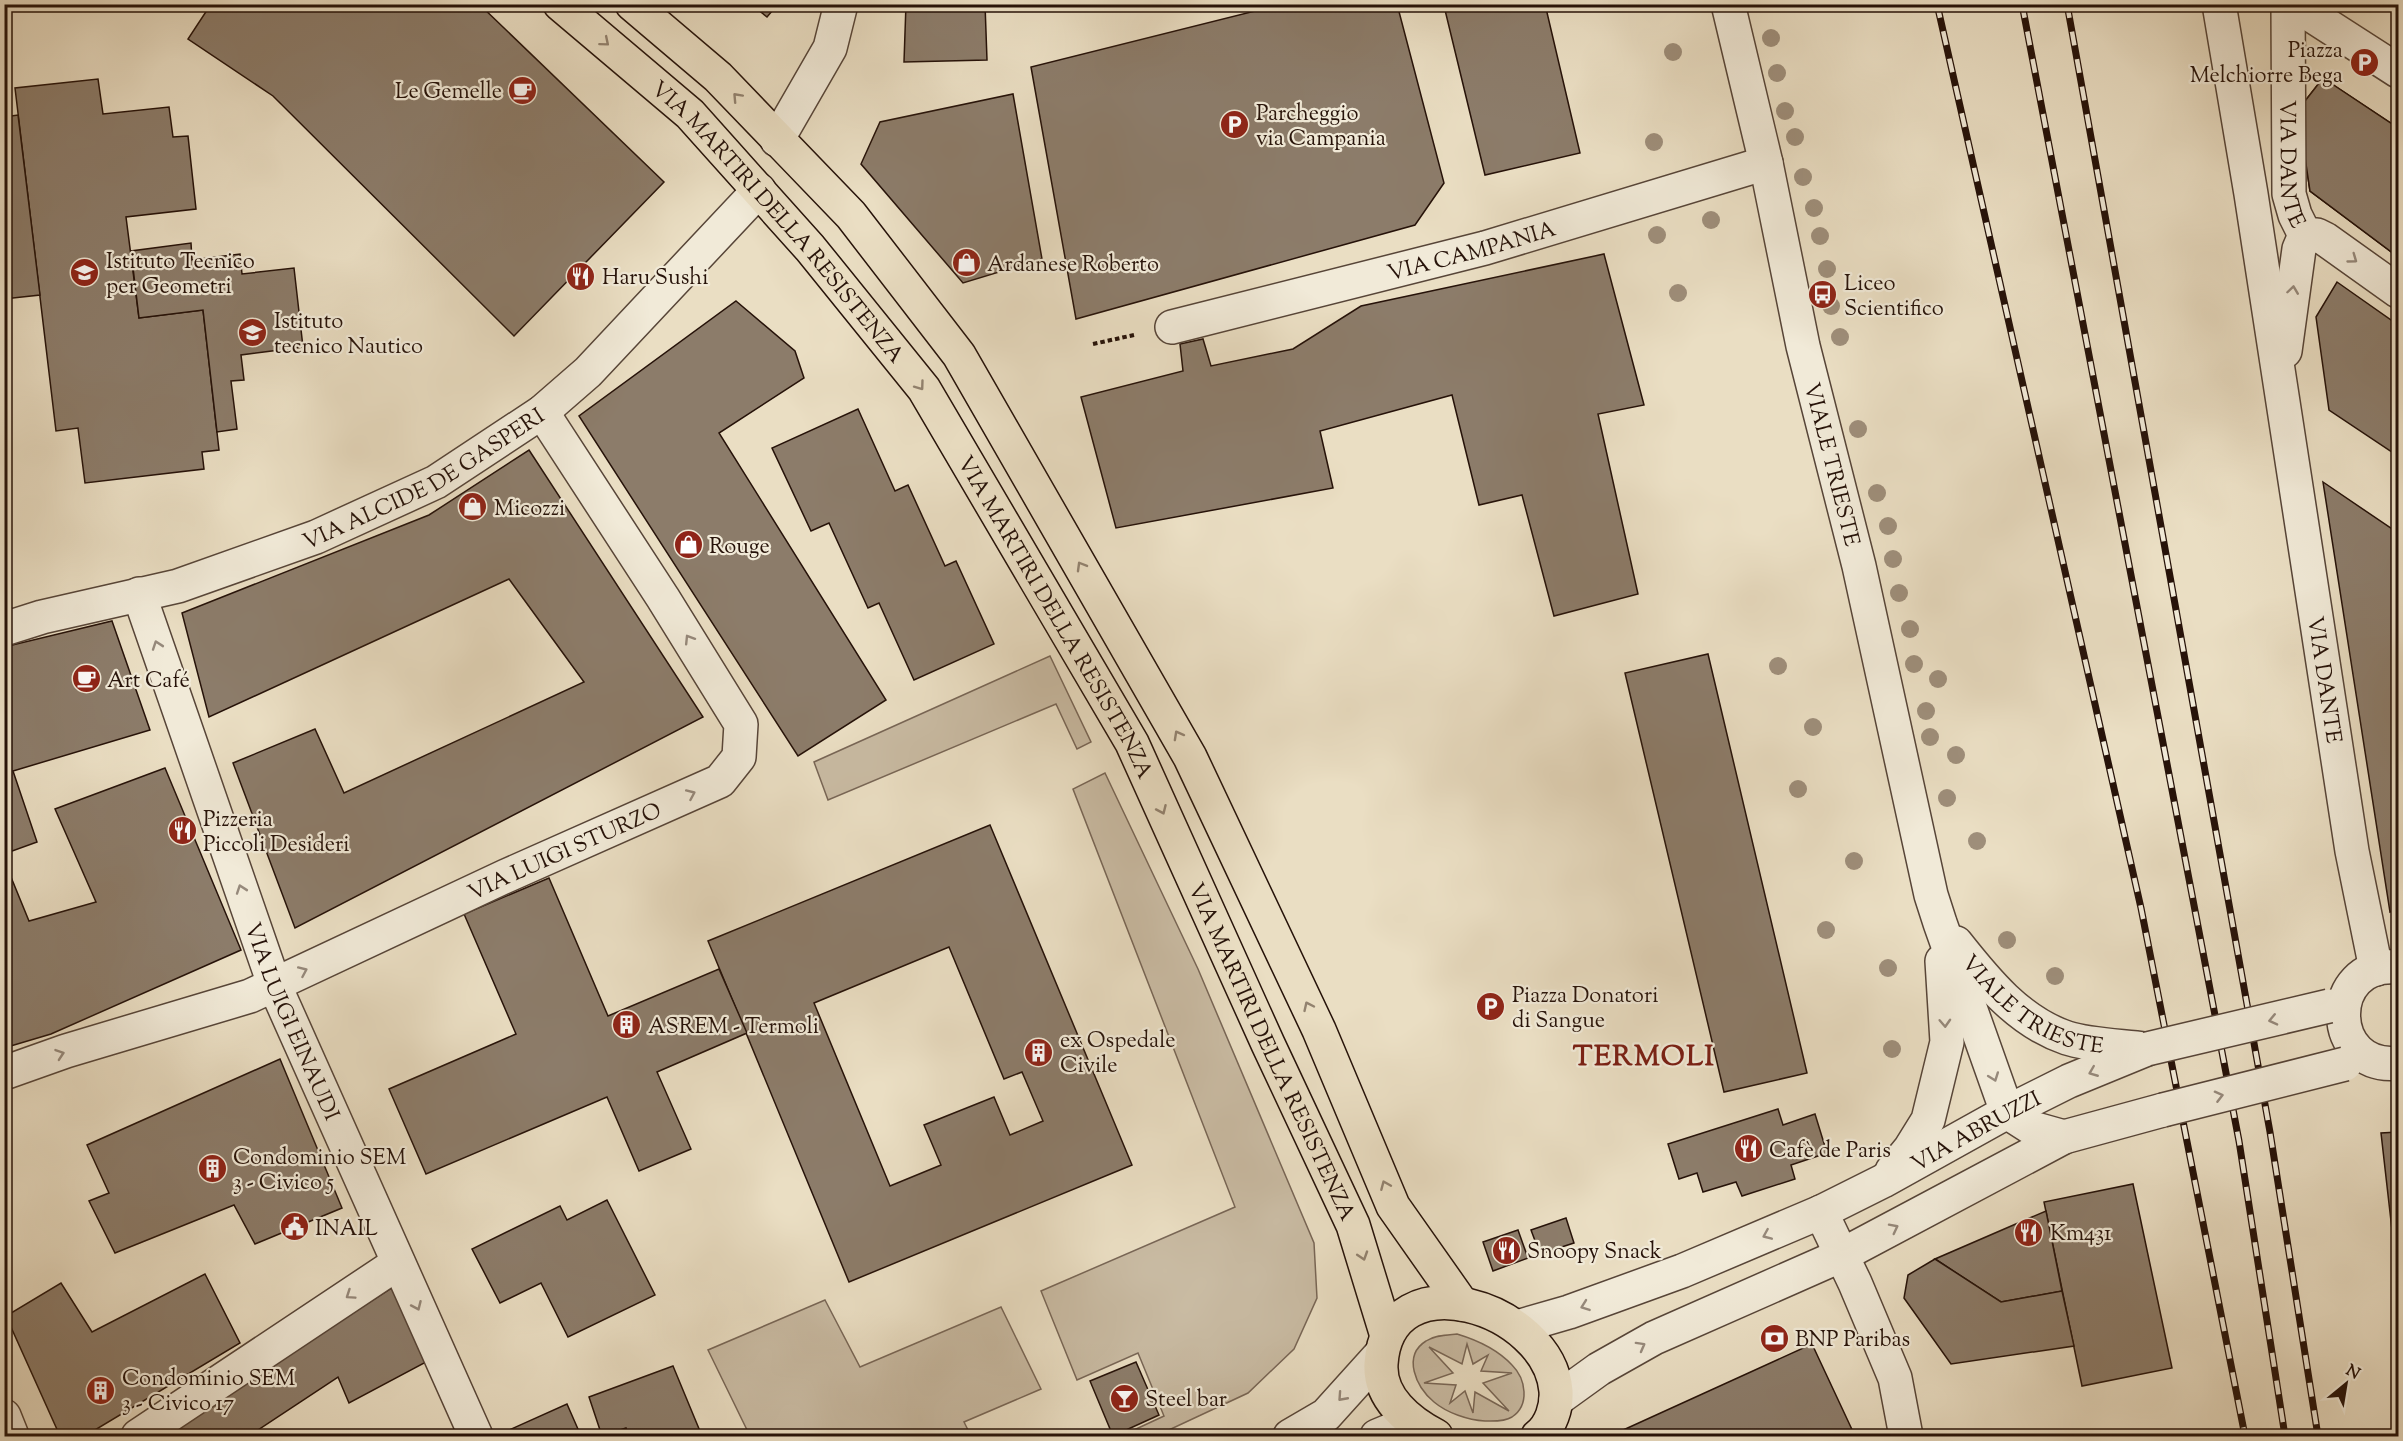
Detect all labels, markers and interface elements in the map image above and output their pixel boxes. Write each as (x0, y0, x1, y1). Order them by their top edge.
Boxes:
one-way arrow (598, 35, 609, 46)
place label: Piazza Melchiorre Bega (2190, 36, 2343, 93)
parking icon: Piazza Melchiorre Bega (2348, 46, 2380, 78)
cafe icon: Le Gemelle (507, 74, 539, 106)
street label: VIA MARTIRI DELLA RESISTENZA (643, 75, 910, 371)
place label: Le Gemelle (395, 77, 502, 109)
one-way arrow (733, 93, 744, 104)
place label: Parcheggio via Campania (1256, 99, 1386, 156)
street label: VIA DANTE (2270, 100, 2312, 234)
parking icon: Parcheggio via Campania (1219, 109, 1251, 141)
street label: VIA CAMPANIA (1384, 214, 1560, 291)
place label: Istituto Tecnico per Geometri (106, 247, 255, 304)
shop icon: Ardanese Roberto (950, 247, 982, 279)
place label: Ardanese Roberto (987, 250, 1159, 282)
one-way arrow (2347, 252, 2358, 263)
school or university icon: Istituto Tecnico per Geometri (69, 257, 101, 289)
restaurant icon: Haru Sushi (565, 260, 597, 292)
place label: Haru Sushi (602, 263, 708, 295)
place label: Liceo Scientifico (1844, 269, 1944, 326)
bus stop icon: Liceo Scientifico (1807, 279, 1839, 311)
one-way arrow (2287, 286, 2299, 295)
place label: Istituto tecnico Nautico (274, 307, 423, 364)
school or university icon: Istituto tecnico Nautico (237, 317, 269, 349)
one-way arrow (913, 379, 924, 390)
street label: VIALE TRIESTE (1794, 380, 1866, 550)
street label: VIA ALCIDE DE GASPERI (299, 402, 552, 560)
street label: VIA MARTIRI DELLA RESISTENZA (948, 451, 1159, 785)
shop icon: Micozzi (457, 491, 489, 523)
place label: Micozzi (494, 494, 565, 526)
shop icon: Rouge (672, 529, 704, 561)
place label: Rouge (709, 532, 770, 564)
one-way arrow (1077, 562, 1088, 572)
street label: VIA DANTE (2297, 614, 2348, 746)
one-way arrow (685, 635, 697, 645)
one-way arrow (151, 640, 164, 651)
cafe icon: Art Café (70, 663, 102, 695)
place label: Art Café (107, 666, 190, 698)
one-way arrow (1174, 731, 1185, 742)
one-way arrow (685, 790, 696, 802)
street label: VIA LUIGI STURZO (463, 796, 667, 911)
one-way arrow (1155, 804, 1167, 815)
place label: Pizzeria Piccoli Desideri (203, 805, 350, 862)
restaurant icon: Pizzeria Piccoli Desideri (166, 815, 198, 847)
street label: VIA MARTIRI DELLA RESISTENZA (1178, 878, 1362, 1227)
one-way arrow (236, 884, 249, 895)
street label: VIA LUIGI EINAUDI (235, 919, 346, 1126)
street label: VIALE TRIESTE (1953, 949, 2105, 1064)
one-way arrow (297, 966, 308, 978)
place label: Piazza Donatori di Sangue (1512, 981, 1658, 1038)
parking icon: Piazza Donatori di Sangue (1475, 991, 1507, 1023)
one-way arrow (1303, 1001, 1315, 1012)
building icon: ASREM - Termoli (611, 1009, 643, 1041)
place label: ASREM - Termoli (648, 1012, 819, 1044)
one-way arrow (2268, 1012, 2278, 1025)
one-way arrow (1939, 1019, 1952, 1028)
place label: ex Ospedale Civile (1060, 1026, 1175, 1083)
building icon: ex Ospedale Civile (1023, 1036, 1055, 1068)
district label: TERMOLI (1573, 1038, 1715, 1078)
one-way arrow (54, 1048, 65, 1061)
one-way arrow (2088, 1065, 2099, 1077)
one-way arrow (1987, 1071, 2000, 1082)
street label: VIA ABRUZZI (1906, 1085, 2047, 1181)
one-way arrow (2214, 1090, 2224, 1103)
restaurant icon: Cafè de Paris (1732, 1133, 1764, 1165)
place label: Cafè de Paris (1769, 1136, 1891, 1168)
place label: Condominio SEM 3 - Civico 5 (233, 1143, 406, 1200)
building icon: Condominio SEM 3 - Civico 5 (196, 1153, 228, 1185)
one-way arrow (1380, 1180, 1392, 1191)
public building icon: INAIL (278, 1211, 310, 1243)
place label: INAIL (315, 1214, 378, 1246)
restaurant icon: Km431 (2013, 1216, 2045, 1248)
place label: Km431 (2050, 1219, 2112, 1251)
one-way arrow (1887, 1224, 1898, 1235)
one-way arrow (1762, 1228, 1773, 1240)
restaurant icon: Snoopy Snack (1490, 1234, 1522, 1266)
place label: Snoopy Snack (1527, 1237, 1662, 1269)
one-way arrow (1355, 1250, 1368, 1261)
one-way arrow (345, 1288, 356, 1299)
one-way arrow (410, 1299, 422, 1310)
one-way arrow (1580, 1299, 1591, 1312)
bank icon: BNP Paribas (1758, 1322, 1790, 1354)
place label: BNP Paribas (1795, 1325, 1910, 1357)
one-way arrow (1634, 1342, 1645, 1353)
north arrow (2316, 1354, 2376, 1414)
text: N (2341, 1360, 2364, 1386)
place label: Condominio SEM 3 - Civico 17 (122, 1364, 295, 1421)
building icon: Condominio SEM 3 - Civico 17 (85, 1374, 117, 1406)
bar icon: Steel bar (1108, 1382, 1140, 1414)
place label: Steel bar (1145, 1385, 1227, 1417)
one-way arrow (1338, 1391, 1349, 1401)

